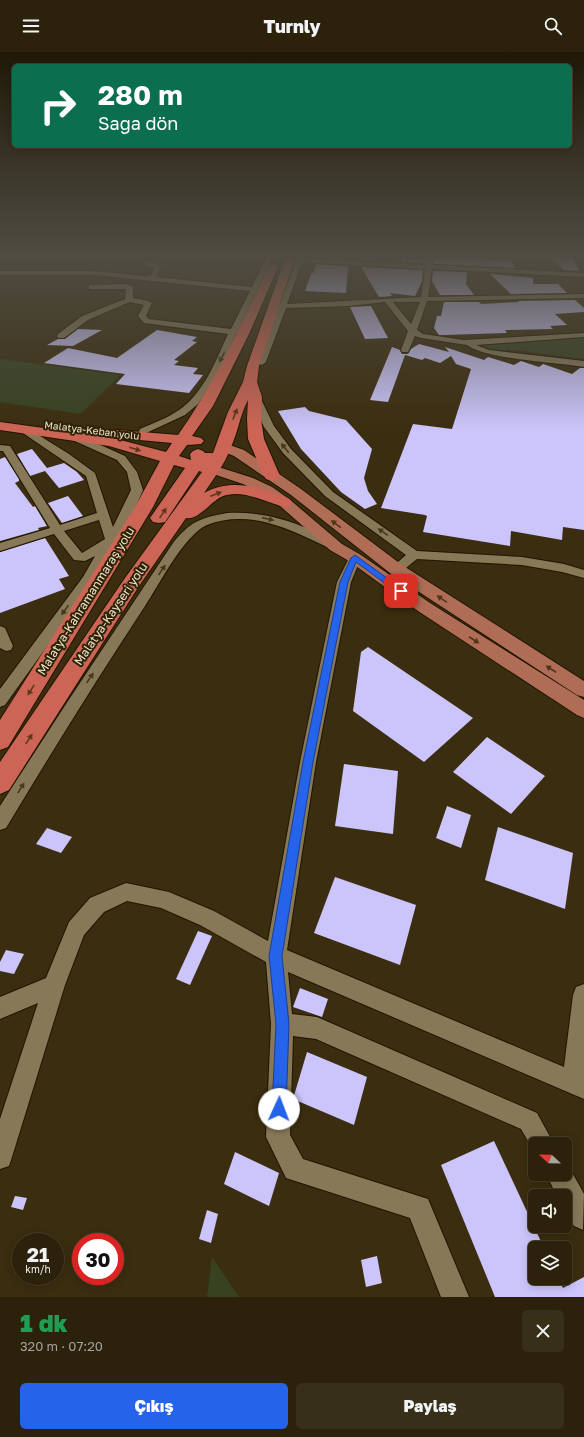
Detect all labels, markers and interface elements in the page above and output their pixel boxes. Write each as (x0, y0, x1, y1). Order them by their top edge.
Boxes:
icon: menu (20, 15, 42, 37)
text: Turnly (263, 15, 321, 37)
icon: search (542, 15, 564, 37)
text: 280 m (98, 78, 183, 111)
icon: right (32, 80, 84, 132)
text: Sağa dön (98, 112, 178, 134)
one-way arrow (219, 351, 225, 363)
one-way arrow (233, 407, 239, 419)
street label: Malatya-Keban yolu (44, 418, 140, 442)
one-way arrow (280, 442, 289, 453)
one-way arrow (129, 446, 141, 452)
one-way arrow (210, 490, 222, 496)
one-way arrow (159, 507, 167, 518)
one-way arrow (262, 516, 274, 522)
one-way arrow (330, 520, 341, 528)
street label: Malatya-Kahramanmaraş yolu (34, 524, 137, 678)
one-way arrow (378, 528, 388, 536)
street label: Malatya-Kayseri yolu (71, 559, 151, 668)
one-way arrow (158, 565, 166, 575)
pin (384, 574, 418, 608)
icon: arrive (390, 580, 412, 602)
one-way arrow (437, 595, 447, 603)
one-way arrow (61, 605, 69, 616)
one-way arrow (469, 636, 479, 644)
one-way arrow (545, 666, 557, 673)
one-way arrow (86, 673, 94, 683)
one-way arrow (27, 685, 35, 695)
one-way arrow (25, 734, 33, 744)
one-way arrow (17, 782, 24, 794)
position arrow (258, 1088, 300, 1130)
north arrow (528, 1137, 572, 1181)
map controls (528, 1137, 572, 1285)
button: sound (528, 1189, 572, 1233)
speed limit sign: 30 (72, 1233, 124, 1285)
button: layers (528, 1241, 572, 1285)
text: 21 (27, 1242, 49, 1266)
text: km/h (25, 1263, 51, 1275)
text: 1 dk (20, 1308, 67, 1337)
button: close (522, 1310, 564, 1352)
text: 320 m · 07:20 (20, 1338, 103, 1354)
button: Çıkış (20, 1383, 288, 1429)
button: Paylaş (296, 1383, 564, 1429)

